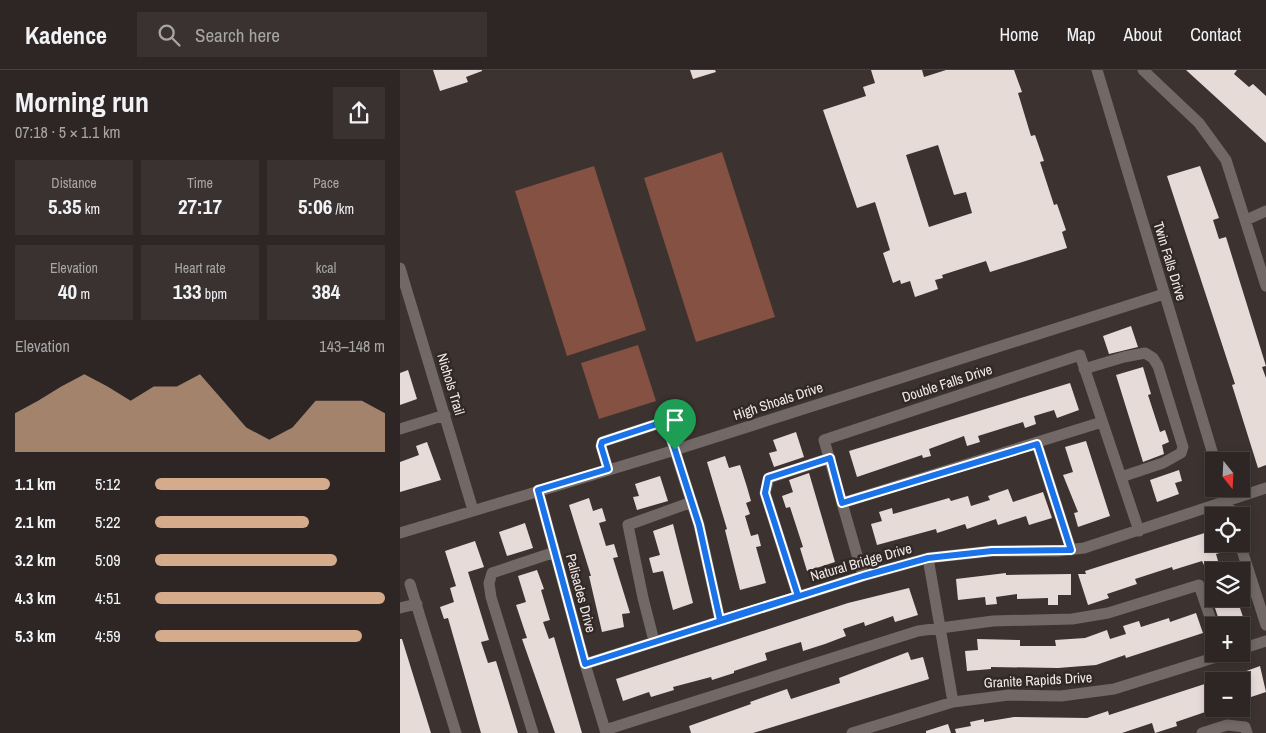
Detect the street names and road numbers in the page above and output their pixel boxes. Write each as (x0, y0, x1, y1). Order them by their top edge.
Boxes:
street label: Twin Falls Drive (1149, 219, 1191, 303)
street label: Nichols Trail (433, 351, 469, 417)
street label: Double Falls Drive (900, 360, 994, 406)
street label: High Shoals Drive (731, 378, 825, 424)
street label: Natural Bridge Drive (808, 539, 914, 585)
street label: Palisades Drive (562, 552, 600, 634)
street label: Granite Rapids Drive (983, 668, 1093, 692)

